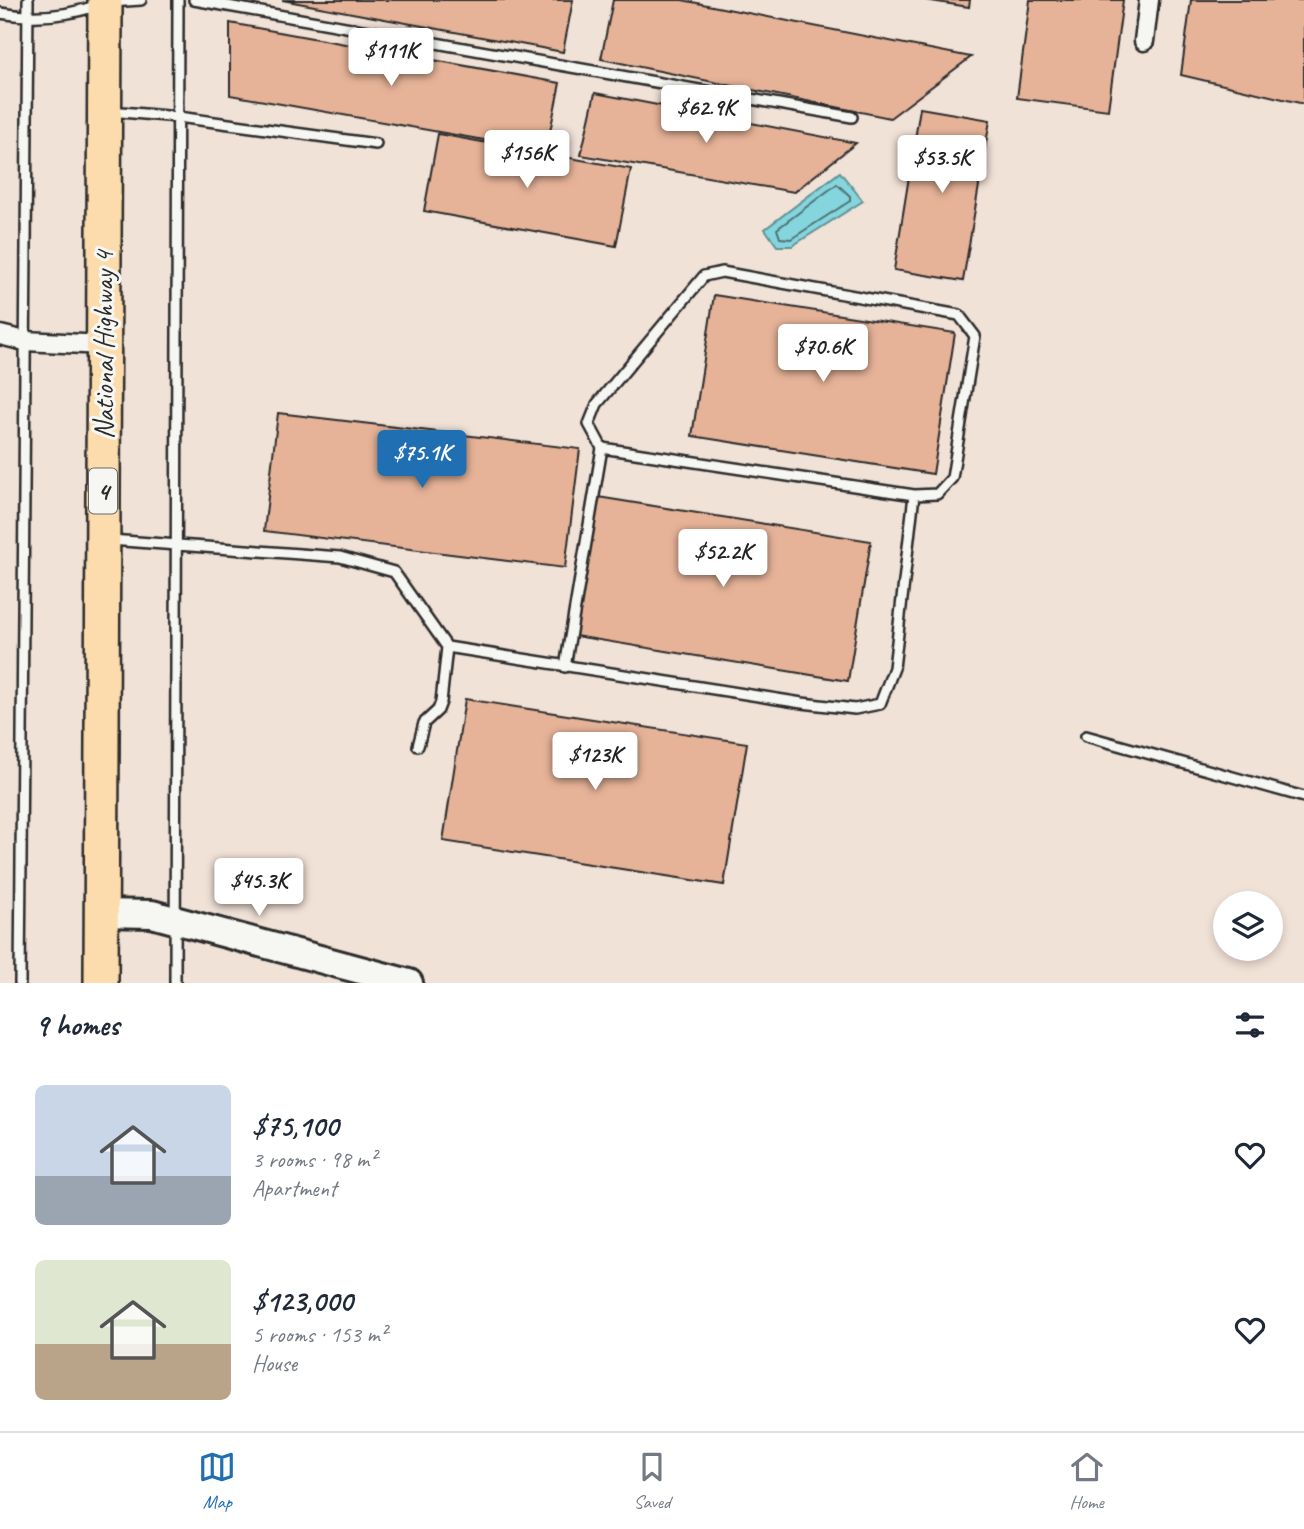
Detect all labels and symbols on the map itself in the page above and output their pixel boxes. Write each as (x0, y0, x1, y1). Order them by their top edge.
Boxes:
pin: $111K (342, 28, 440, 88)
pin: $62.9K (649, 86, 763, 145)
pin: $156K (478, 130, 576, 190)
pin: $53.5K (885, 136, 999, 195)
street label: National Highway 4 (86, 248, 121, 439)
pin: $70.6K (766, 324, 880, 384)
pin: $75.1K (365, 430, 479, 490)
road number: 4 (89, 468, 117, 513)
pin: $52.2K (666, 530, 780, 589)
pin: $123K (546, 732, 644, 792)
pin: $45.3K (202, 858, 316, 918)

